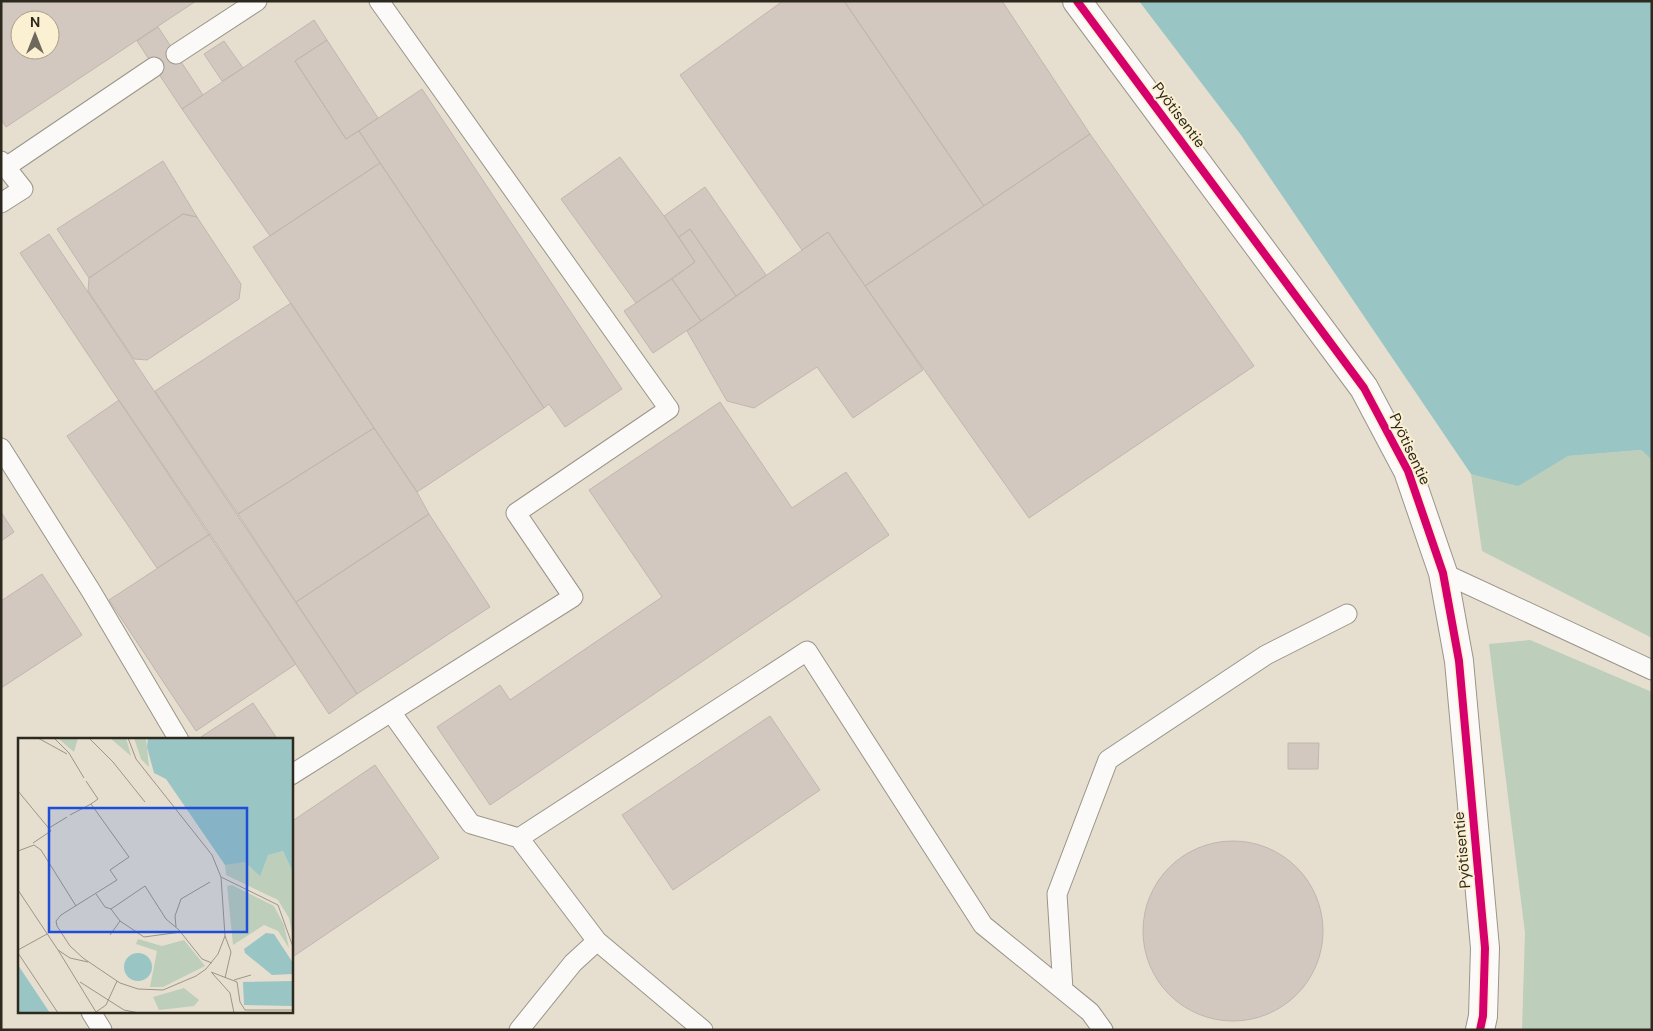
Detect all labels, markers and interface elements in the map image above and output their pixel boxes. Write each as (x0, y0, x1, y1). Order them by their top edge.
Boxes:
north arrow (10, 10, 60, 60)
text: N (30, 13, 40, 31)
street label: Pyötisentie (1148, 78, 1210, 152)
street label: Pyötisentie (1385, 410, 1435, 488)
inset map (18, 738, 292, 1014)
street label: Pyötisentie (1449, 811, 1475, 889)

